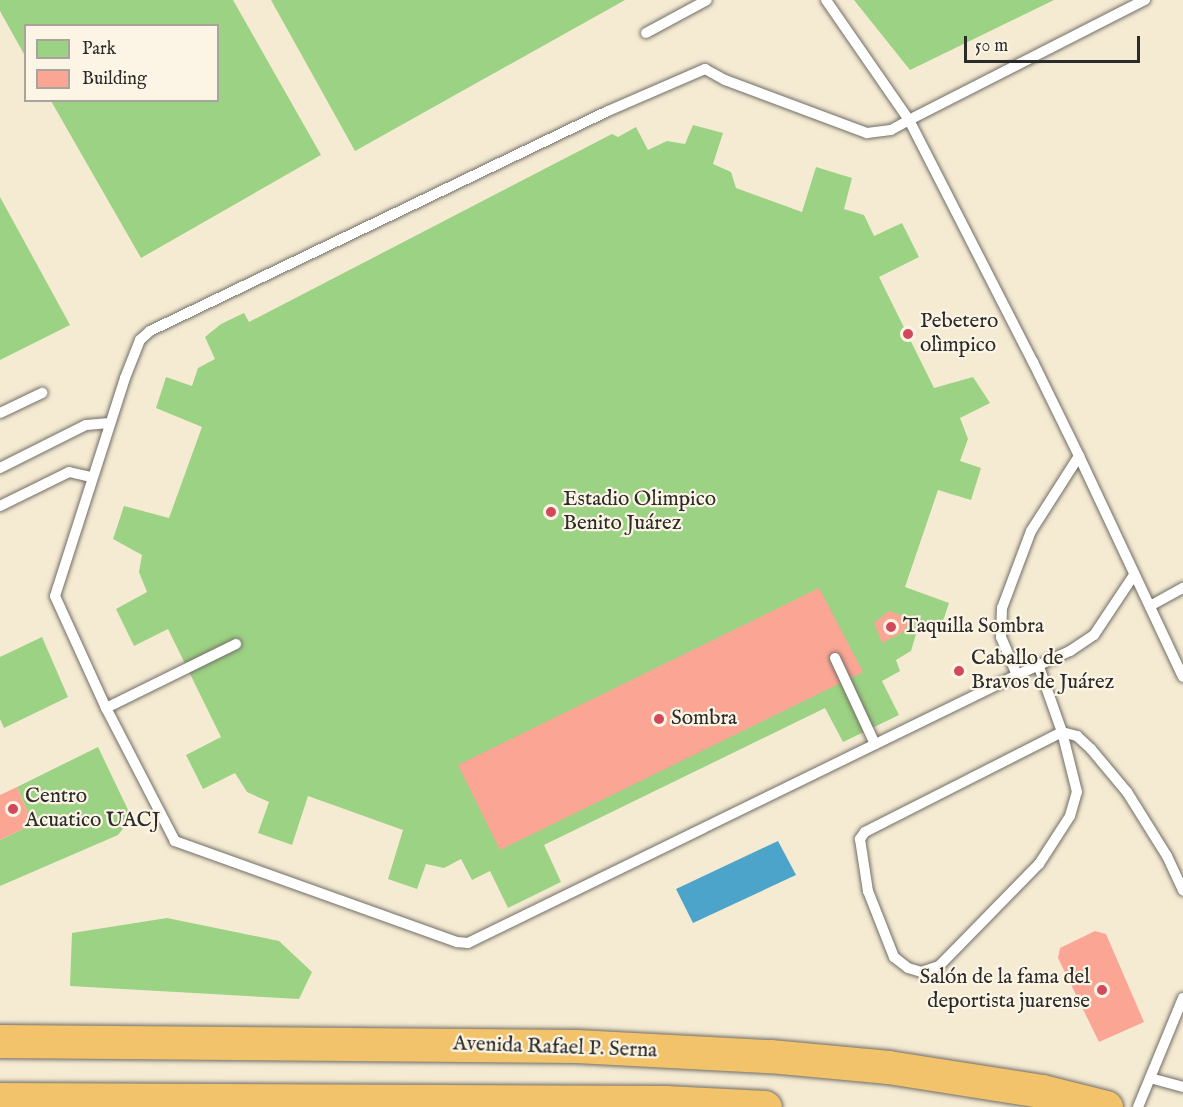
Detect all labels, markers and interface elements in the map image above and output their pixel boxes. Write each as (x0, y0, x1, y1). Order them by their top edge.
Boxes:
legend (24, 24, 219, 102)
scale bar (967, 24, 1142, 62)
text: 50 m (975, 35, 1008, 58)
text: Park (82, 38, 116, 61)
text: Building (82, 68, 147, 91)
place label: Pebetero olìmpico (920, 309, 998, 359)
marker: Pebetero olìmpico (901, 327, 915, 341)
place label: Estadio Olimpico Benito Juárez (563, 487, 716, 537)
marker: Estadio Olimpico Benito Juárez (544, 505, 558, 519)
place label: Taquilla Sombra (903, 614, 1044, 640)
marker: Taquilla Sombra (884, 620, 898, 634)
place label: Caballo de Bravos de Juárez (971, 646, 1114, 696)
marker: Caballo de Bravos de Juárez (952, 664, 966, 678)
place label: Sombra (671, 706, 737, 732)
marker: Sombra (652, 712, 666, 726)
place label: Centro Acuatico UACJ (25, 784, 160, 834)
marker: Centro Acuatico UACJ (6, 802, 20, 816)
place label: Salón de la fama del deportista juarense (920, 965, 1090, 1015)
marker: Salón de la fama del deportista juarense (1095, 983, 1109, 997)
street label: Avenida Rafael P. Serna (452, 1032, 658, 1064)

